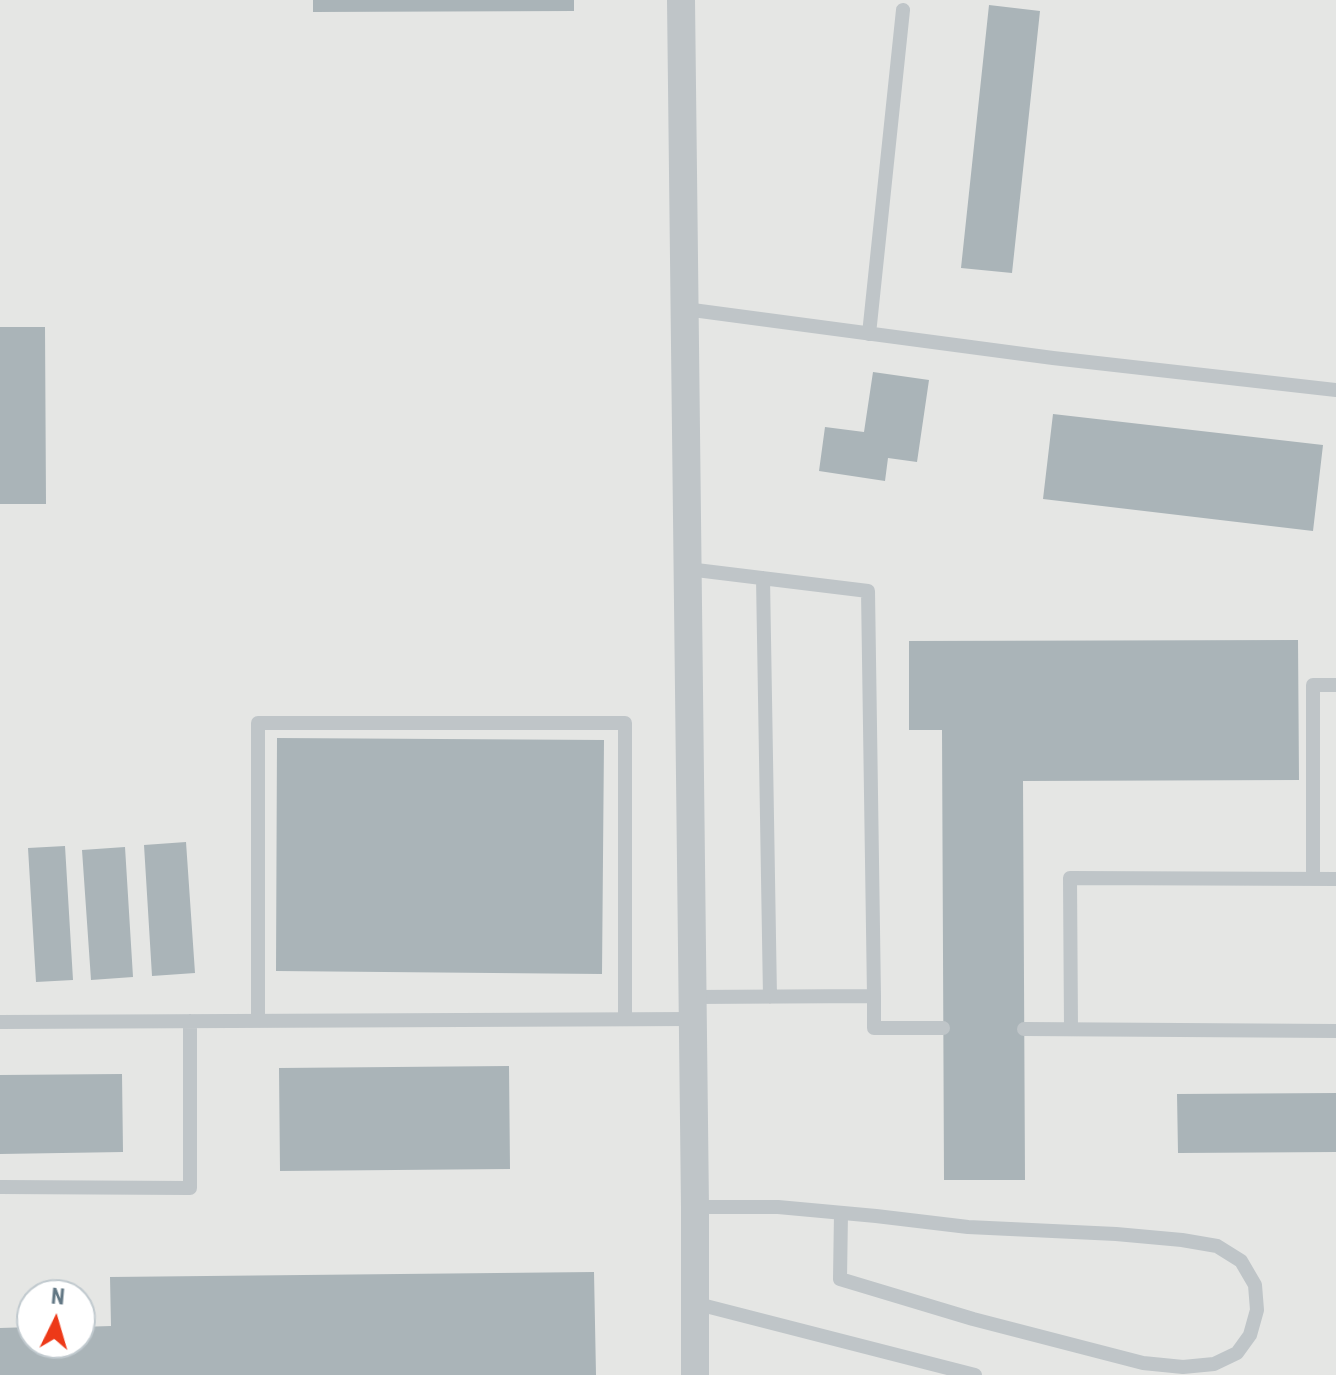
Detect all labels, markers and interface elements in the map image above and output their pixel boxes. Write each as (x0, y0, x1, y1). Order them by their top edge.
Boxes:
north arrow (16, 1279, 96, 1359)
text: N (50, 1284, 66, 1310)

